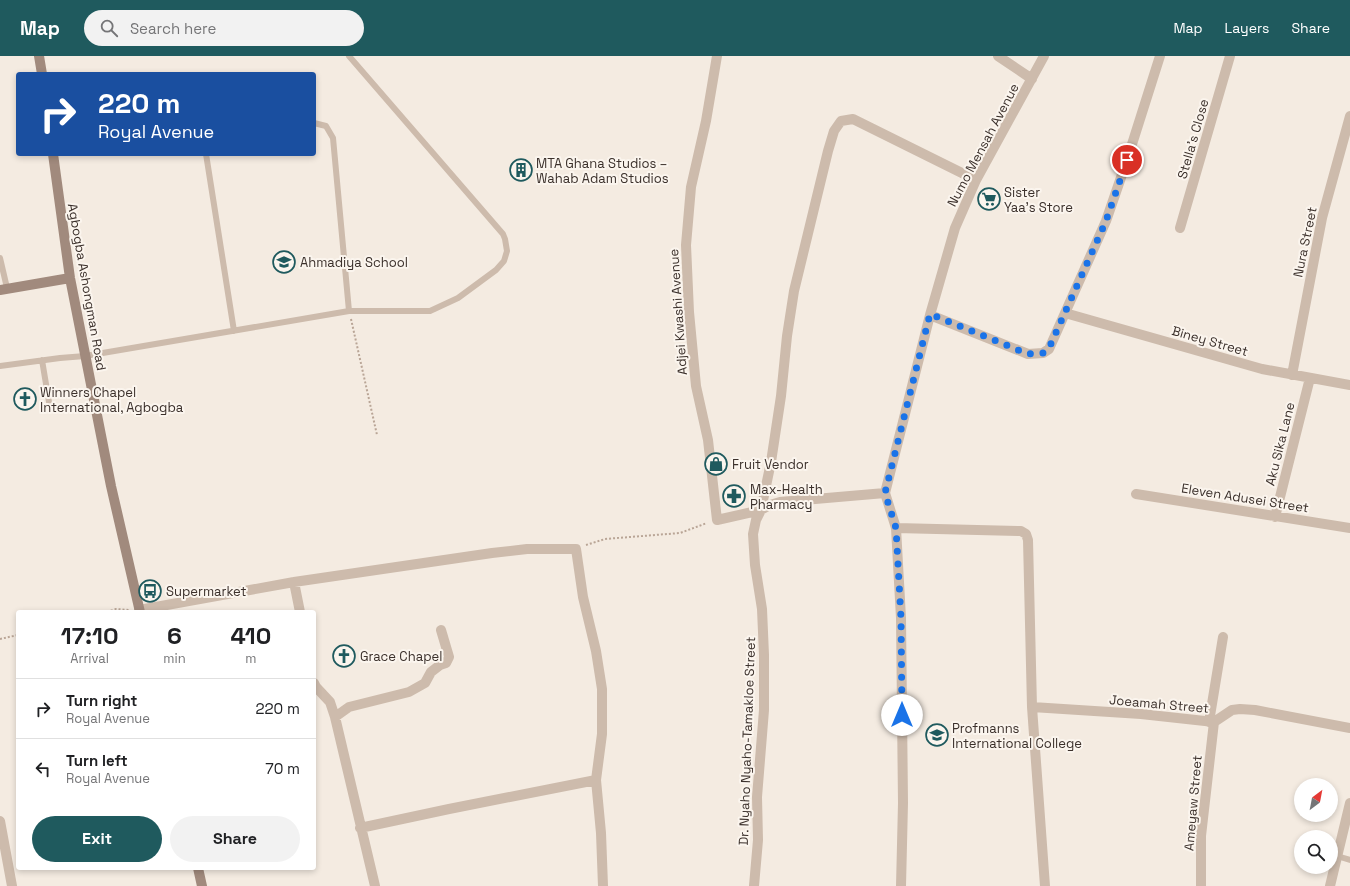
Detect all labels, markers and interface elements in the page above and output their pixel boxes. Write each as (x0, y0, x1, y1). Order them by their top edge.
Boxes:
search box (84, 10, 364, 46)
text: Map (20, 16, 60, 41)
icon: search (98, 17, 120, 39)
text: Search here (130, 19, 216, 38)
text: Map (1173, 19, 1203, 37)
text: Layers (1225, 19, 1269, 37)
text: Share (1291, 19, 1330, 37)
street label: Numo Mensah Avenue (943, 80, 1023, 210)
text: 220 m (98, 85, 180, 121)
icon: right (32, 88, 84, 140)
street label: Stella's Close (1173, 97, 1213, 181)
text: Royal Avenue (98, 120, 214, 143)
pin (1110, 143, 1144, 177)
icon: arrive (1116, 149, 1138, 171)
place label: MTA Ghana Studios – Wahab Adam Studios (536, 155, 669, 187)
building icon: MTA Ghana Studios – Wahab Adam Studios (508, 157, 534, 183)
place label: Sister Yaa's Store (1004, 184, 1073, 216)
supermarket icon: Sister Yaa's Store (976, 186, 1002, 212)
street label: Agbogba Ashongman Road (64, 202, 110, 372)
street label: Nura Street (1289, 205, 1321, 279)
street label: Adjei Kwashi Avenue (665, 248, 691, 376)
school or university icon: Ahmadiya School (271, 249, 297, 275)
place label: Ahmadiya School (300, 254, 408, 271)
street label: Biney Street (1170, 322, 1250, 360)
place label: Winners Chapel International, Agbogba (40, 384, 184, 416)
church icon: Winners Chapel International, Agbogba (12, 386, 38, 412)
street label: Aku Sika Lane (1261, 400, 1299, 488)
shop icon: Fruit Vendor (703, 451, 729, 477)
place label: Fruit Vendor (732, 456, 809, 473)
street label: Eleven Adusei Street (1180, 480, 1310, 516)
place label: Max-Health Pharmacy (750, 481, 823, 513)
pharmacy icon: Max-Health Pharmacy (721, 483, 747, 509)
bus stop icon: Supermarket (137, 578, 163, 604)
place label: Supermarket (166, 583, 247, 600)
text: 17:10 (61, 620, 119, 651)
text: 6 (167, 620, 182, 651)
text: 410 (230, 620, 271, 651)
street label: Dr. Nyaho Nyaho-Tamakloe Street (735, 636, 759, 846)
church icon: Grace Chapel (331, 643, 357, 669)
place label: Grace Chapel (360, 648, 442, 665)
text: Arrival (70, 650, 109, 667)
text: min (163, 650, 186, 667)
text: m (245, 650, 256, 667)
text: Turn right (66, 691, 137, 710)
street label: Joeamah Street (1108, 691, 1210, 717)
position arrow (881, 694, 923, 736)
icon: right (32, 698, 54, 720)
text: 220 m (256, 699, 300, 718)
text: Royal Avenue (66, 710, 150, 727)
place label: Profmanns International College (952, 720, 1082, 752)
school or university icon: Profmanns International College (924, 722, 950, 748)
text: Turn left (66, 751, 128, 770)
street label: Ameyaw Street (1180, 755, 1206, 851)
icon: left (32, 758, 54, 780)
text: 70 m (265, 759, 300, 778)
text: Royal Avenue (66, 770, 150, 787)
north arrow (1294, 778, 1338, 822)
map controls (1294, 778, 1338, 874)
button: Exit (32, 816, 162, 862)
button: Share (170, 816, 300, 862)
button: search (1294, 830, 1338, 874)

